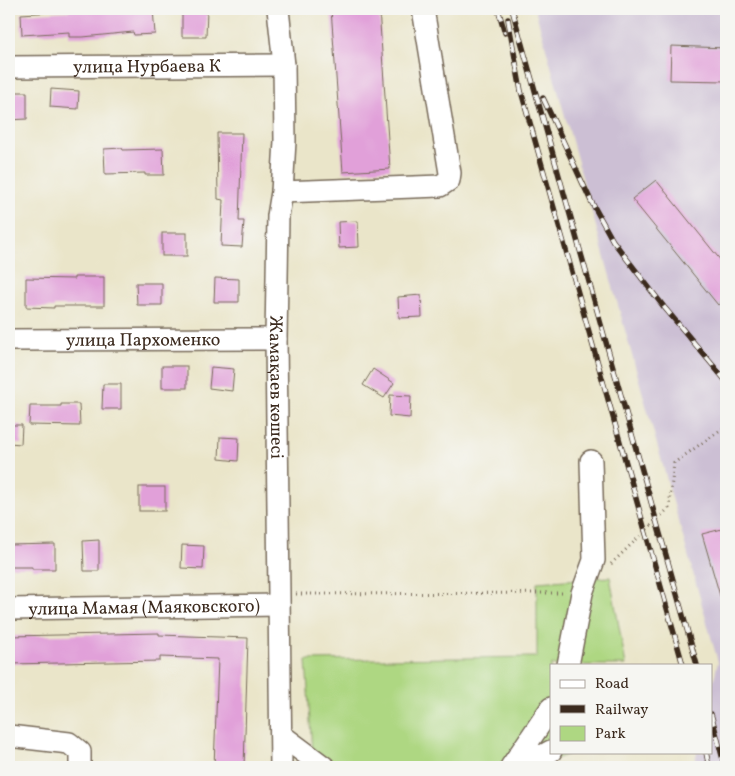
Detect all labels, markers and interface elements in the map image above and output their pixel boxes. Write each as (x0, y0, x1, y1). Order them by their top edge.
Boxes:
street label: улица Нурбаева К (73, 54, 221, 81)
street label: Жамақаев көшесі (262, 315, 288, 459)
street label: улица Пархоменко (66, 328, 220, 354)
street label: улица Мамая (Маяковского) (28, 594, 260, 623)
legend (550, 664, 712, 754)
text: Road (595, 674, 629, 695)
text: Railway (595, 700, 648, 721)
text: Park (595, 724, 626, 745)

